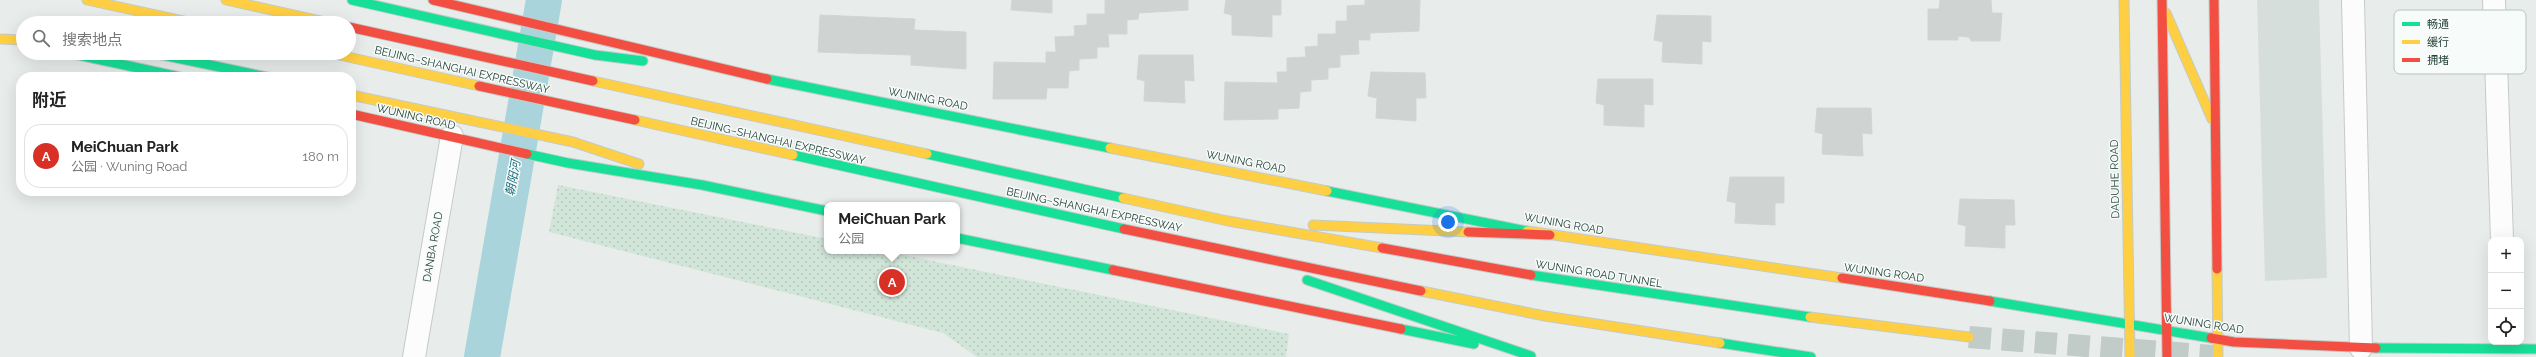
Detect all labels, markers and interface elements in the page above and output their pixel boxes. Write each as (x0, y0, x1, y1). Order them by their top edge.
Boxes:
legend (2394, 10, 2526, 74)
search box (16, 16, 356, 60)
text: 畅通 (2427, 18, 2449, 31)
icon: search (30, 27, 52, 49)
text: 搜索地点 (62, 31, 122, 49)
text: 缓行 (2427, 36, 2449, 49)
street label: BEIJING–SHANGHAI EXPRESSWAY (373, 44, 551, 96)
text: 拥堵 (2427, 54, 2449, 67)
street label: WUNING ROAD (887, 85, 969, 113)
text: 附近 (32, 90, 66, 110)
street label: WUNING ROAD (375, 102, 457, 132)
street label: BEIJING–SHANGHAI EXPRESSWAY (689, 115, 867, 167)
text: MeiChuan Park (71, 138, 179, 156)
street label: DADUHE ROAD (2108, 139, 2122, 219)
street label: WUNING ROAD (1205, 148, 1287, 176)
text: A (42, 149, 50, 164)
text: 180 m (303, 149, 339, 164)
water label: 朝阳河 (503, 157, 523, 197)
text: 公园 · Wuning Road (71, 159, 187, 174)
street label: BEIJING–SHANGHAI EXPRESSWAY (1005, 185, 1183, 235)
popup (824, 202, 960, 254)
text: MeiChuan Park (838, 210, 946, 228)
street label: DANBA ROAD (420, 211, 446, 283)
street label: WUNING ROAD (1523, 211, 1605, 237)
your location (1438, 212, 1458, 232)
text: 公园 (838, 231, 864, 246)
map controls (2488, 237, 2524, 345)
button: + (2488, 237, 2524, 273)
street label: WUNING ROAD TUNNEL (1535, 258, 1664, 291)
street label: WUNING ROAD (1843, 261, 1925, 285)
pin: A (879, 267, 905, 297)
button: − (2488, 273, 2524, 309)
button: locate (2488, 309, 2524, 345)
street label: WUNING ROAD (2163, 311, 2245, 337)

